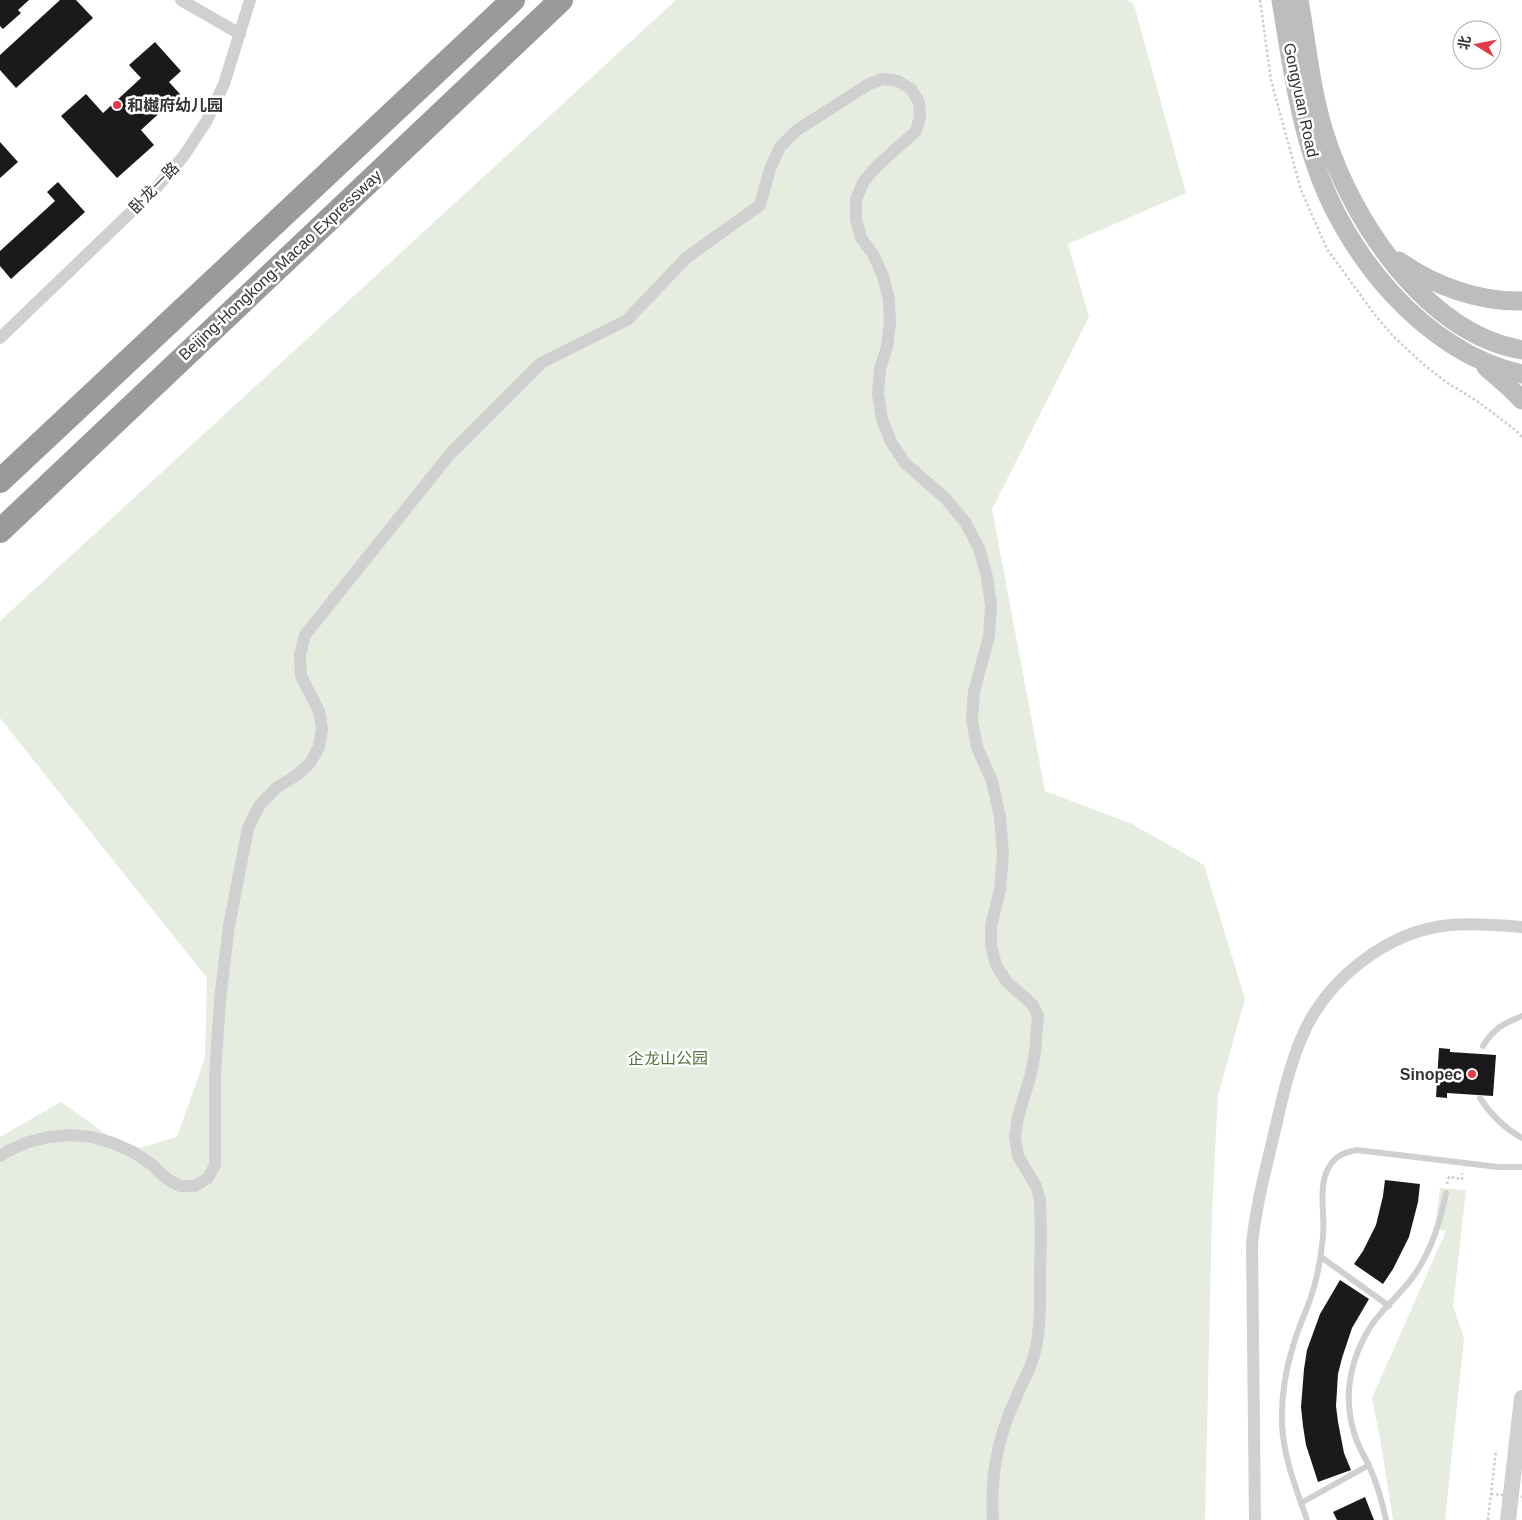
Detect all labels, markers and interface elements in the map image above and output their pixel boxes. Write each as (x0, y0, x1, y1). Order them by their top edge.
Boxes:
north arrow (1452, 20, 1502, 70)
text: 北 (1455, 34, 1473, 51)
street label: Gongyuan Road (1281, 41, 1321, 159)
place label: 和樾府幼儿园 (127, 96, 223, 114)
marker: 和樾府幼儿园 (111, 99, 123, 111)
street label: 卧龙一路 (126, 159, 182, 217)
street label: Beijing-Hongkong-Macao Expressway (175, 167, 385, 363)
park label: 企龙山公园 (628, 1050, 708, 1067)
place label: Sinopec (1400, 1066, 1462, 1083)
marker: Sinopec (1466, 1068, 1478, 1080)

